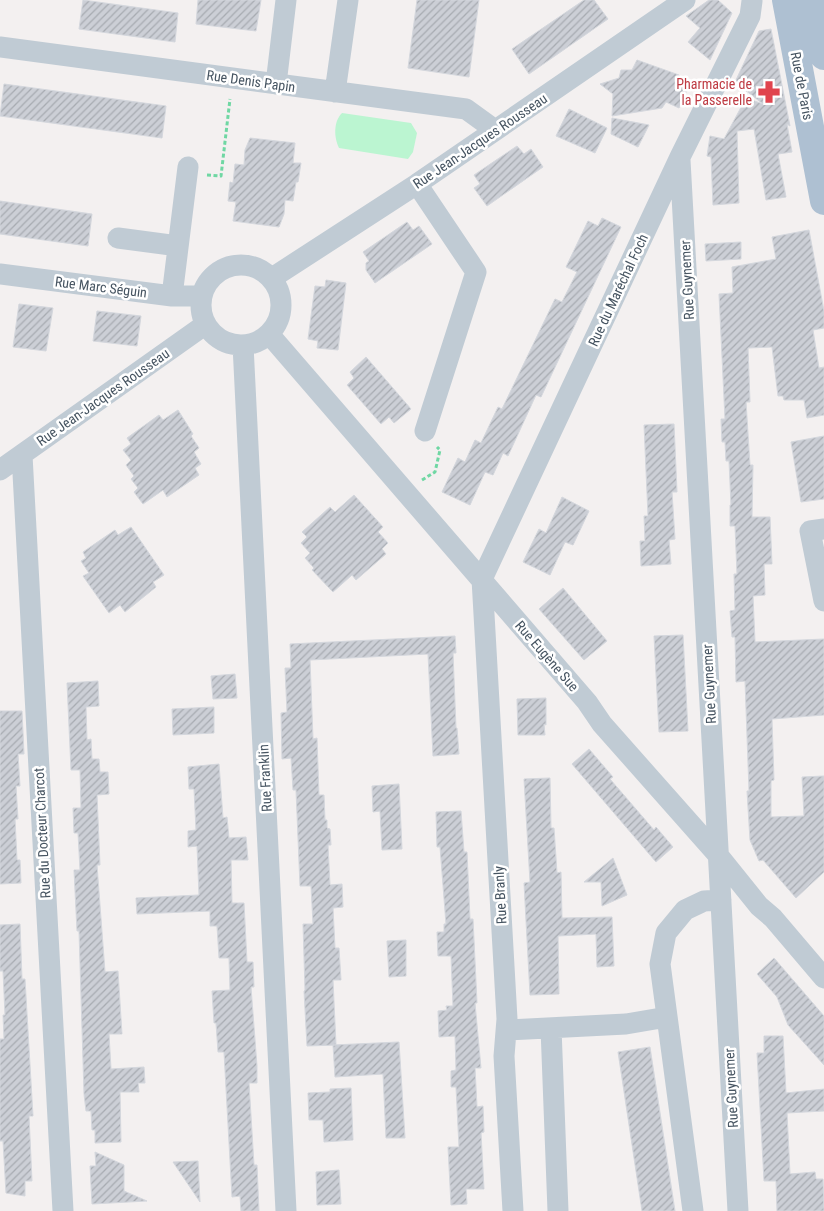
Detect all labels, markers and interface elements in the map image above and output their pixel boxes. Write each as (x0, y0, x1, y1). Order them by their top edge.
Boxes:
street label: Rue de Paris (788, 51, 816, 121)
street label: Rue Denis Papin (206, 67, 296, 95)
place label: Pharmacie de la Passerelle (676, 76, 752, 108)
pharmacy icon: Pharmacie de la Passerelle (756, 79, 782, 105)
street label: Rue Jean-Jacques Rousseau (410, 90, 550, 192)
street label: Rue du Maréchal Foch (585, 231, 651, 349)
street label: Rue Guynemer (677, 240, 697, 320)
street label: Rue Marc Séguin (54, 273, 148, 301)
street label: Rue Jean-Jacques Rousseau (34, 345, 172, 449)
street label: Rue Eugène Sue (512, 617, 582, 695)
street label: Rue Guynemer (699, 644, 719, 724)
street label: Rue Franklin (255, 744, 275, 812)
street label: Rue du Docteur Charcot (31, 767, 53, 899)
street label: Rue Branly (490, 865, 510, 924)
street label: Rue Guynemer (721, 1048, 741, 1128)

